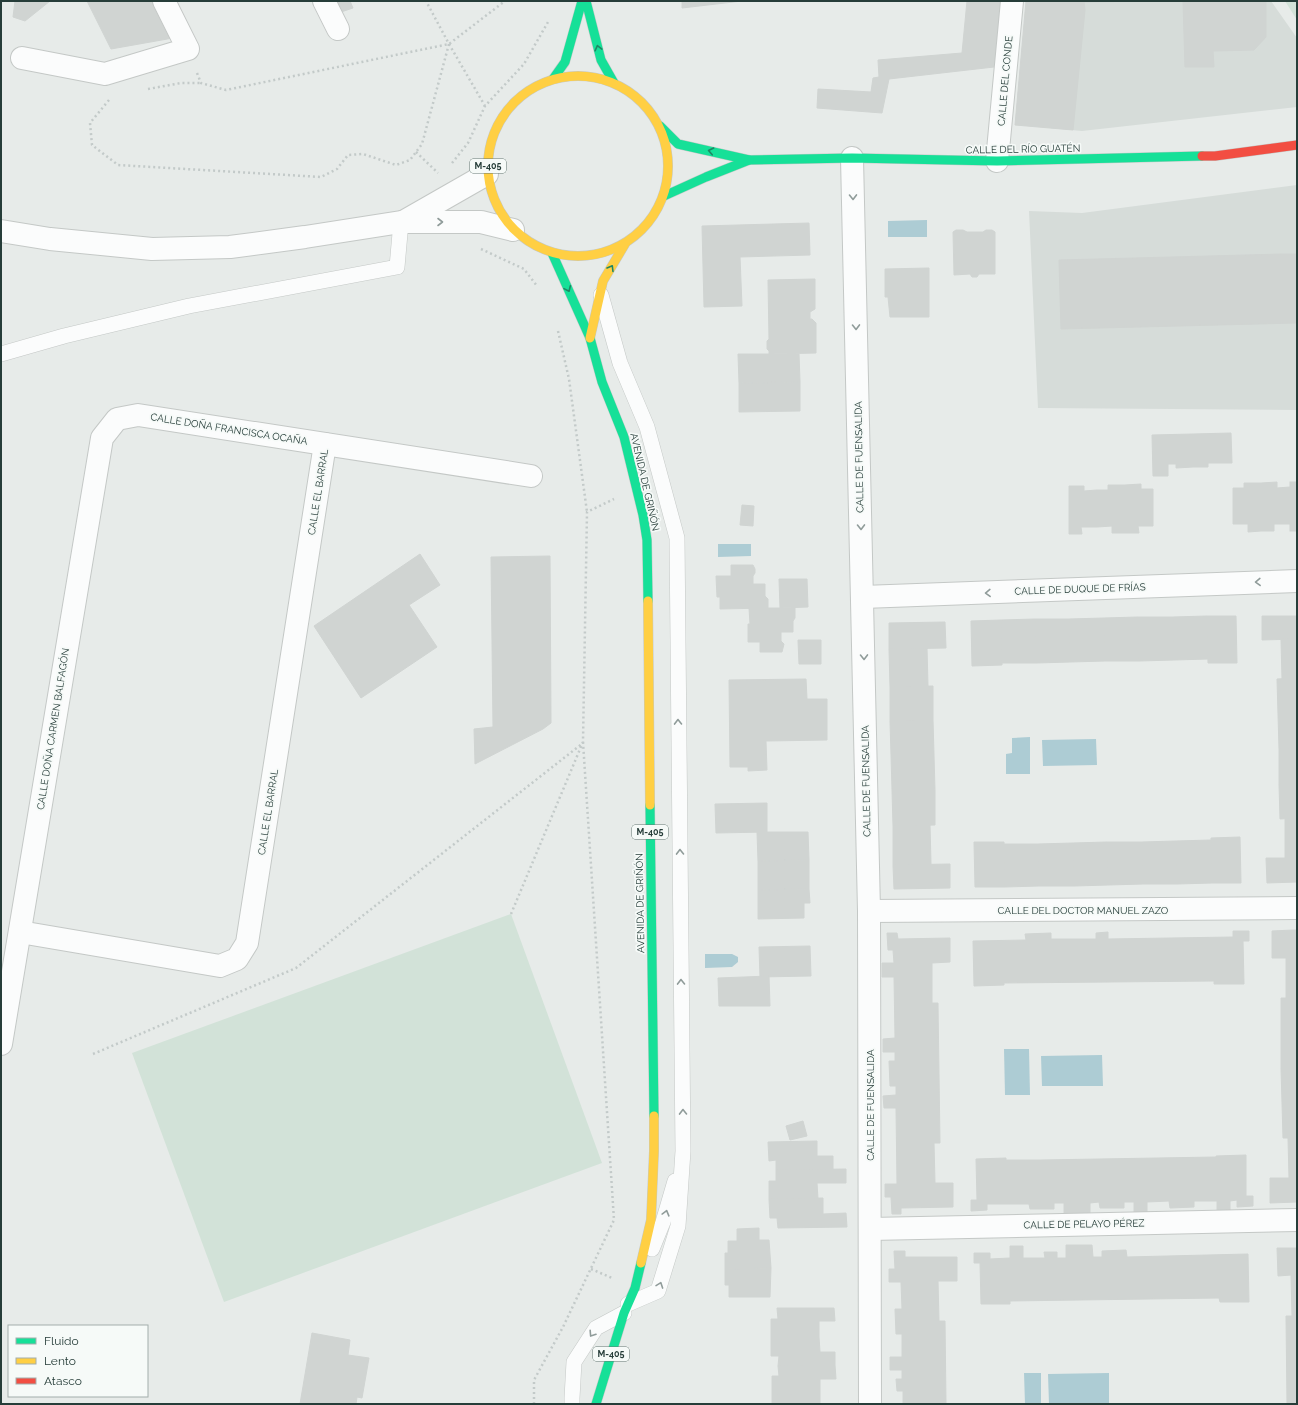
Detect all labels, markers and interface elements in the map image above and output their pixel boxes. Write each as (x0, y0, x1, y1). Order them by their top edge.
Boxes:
street label: CALLE DEL CONDE (996, 35, 1014, 127)
one-way arrow (594, 45, 603, 52)
street label: CALLE DEL RÍO GUATÉN (966, 143, 1080, 155)
one-way arrow (708, 148, 714, 156)
road number: M-405 (470, 159, 506, 173)
one-way arrow (848, 194, 857, 200)
one-way arrow (437, 218, 443, 226)
one-way arrow (606, 264, 613, 272)
one-way arrow (563, 284, 571, 292)
one-way arrow (852, 324, 860, 330)
street label: CALLE DE FUENSALIDA (853, 401, 865, 513)
street label: CALLE DOÑA FRANCISCA OCAÑA (150, 411, 308, 447)
street label: AVENIDA DE GRIÑÓN (628, 432, 662, 532)
street label: CALLE EL BARRAL (306, 448, 330, 536)
one-way arrow (857, 524, 865, 530)
one-way arrow (1255, 578, 1261, 586)
street label: CALLE DE DUQUE DE FRÍAS (1014, 581, 1146, 597)
one-way arrow (985, 588, 991, 597)
street label: CALLE DOÑA CARMEN BALFAGÓN (35, 647, 71, 811)
one-way arrow (860, 654, 868, 660)
one-way arrow (674, 719, 683, 725)
street label: CALLE DE FUENSALIDA (860, 725, 872, 837)
street label: CALLE EL BARRAL (256, 768, 280, 856)
road number: M-405 (632, 825, 668, 839)
one-way arrow (676, 849, 684, 855)
street label: AVENIDA DE GRIÑÓN (634, 853, 646, 953)
street label: CALLE DEL DOCTOR MANUEL ZAZO (998, 905, 1169, 916)
one-way arrow (677, 979, 685, 985)
street label: CALLE DE FUENSALIDA (865, 1049, 876, 1161)
one-way arrow (678, 1109, 687, 1115)
one-way arrow (661, 1210, 670, 1217)
street label: CALLE DE PELAYO PÉREZ (1023, 1217, 1145, 1231)
one-way arrow (656, 1281, 664, 1288)
legend (8, 1325, 148, 1397)
one-way arrow (589, 1330, 597, 1337)
text: Fluido (44, 1334, 79, 1348)
road number: M-405 (593, 1347, 629, 1361)
text: Lento (44, 1354, 76, 1368)
text: Atasco (44, 1374, 82, 1388)

